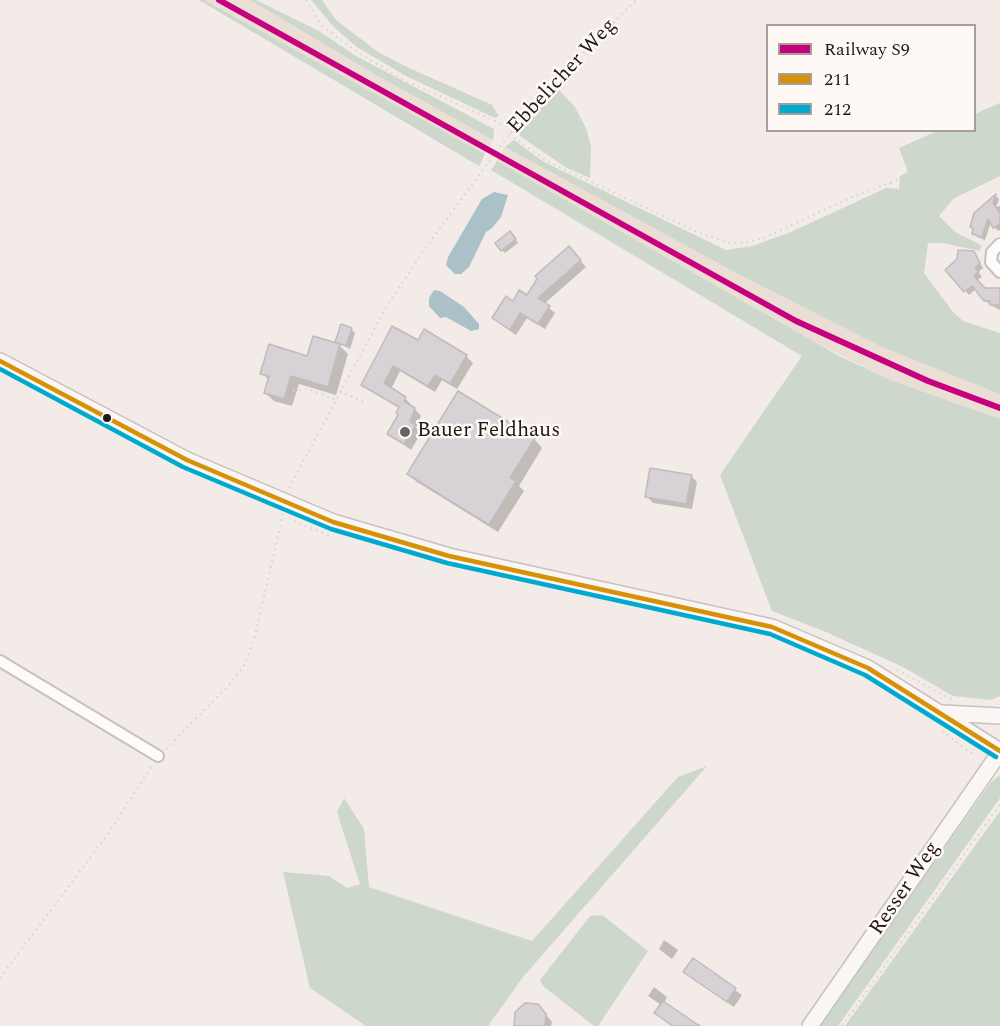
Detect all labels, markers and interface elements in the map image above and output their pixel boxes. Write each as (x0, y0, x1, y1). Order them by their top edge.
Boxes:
street label: Ebbelicher Weg (503, 14, 623, 140)
legend (766, 24, 976, 132)
text: Railway S9 (824, 36, 910, 63)
text: 211 (824, 66, 851, 93)
text: 212 (824, 96, 851, 123)
unlabelled marker (101, 412, 113, 424)
place label: Bauer Feldhaus (417, 419, 560, 445)
marker: Bauer Feldhaus (398, 425, 412, 439)
street label: Resser Weg (865, 837, 947, 941)

